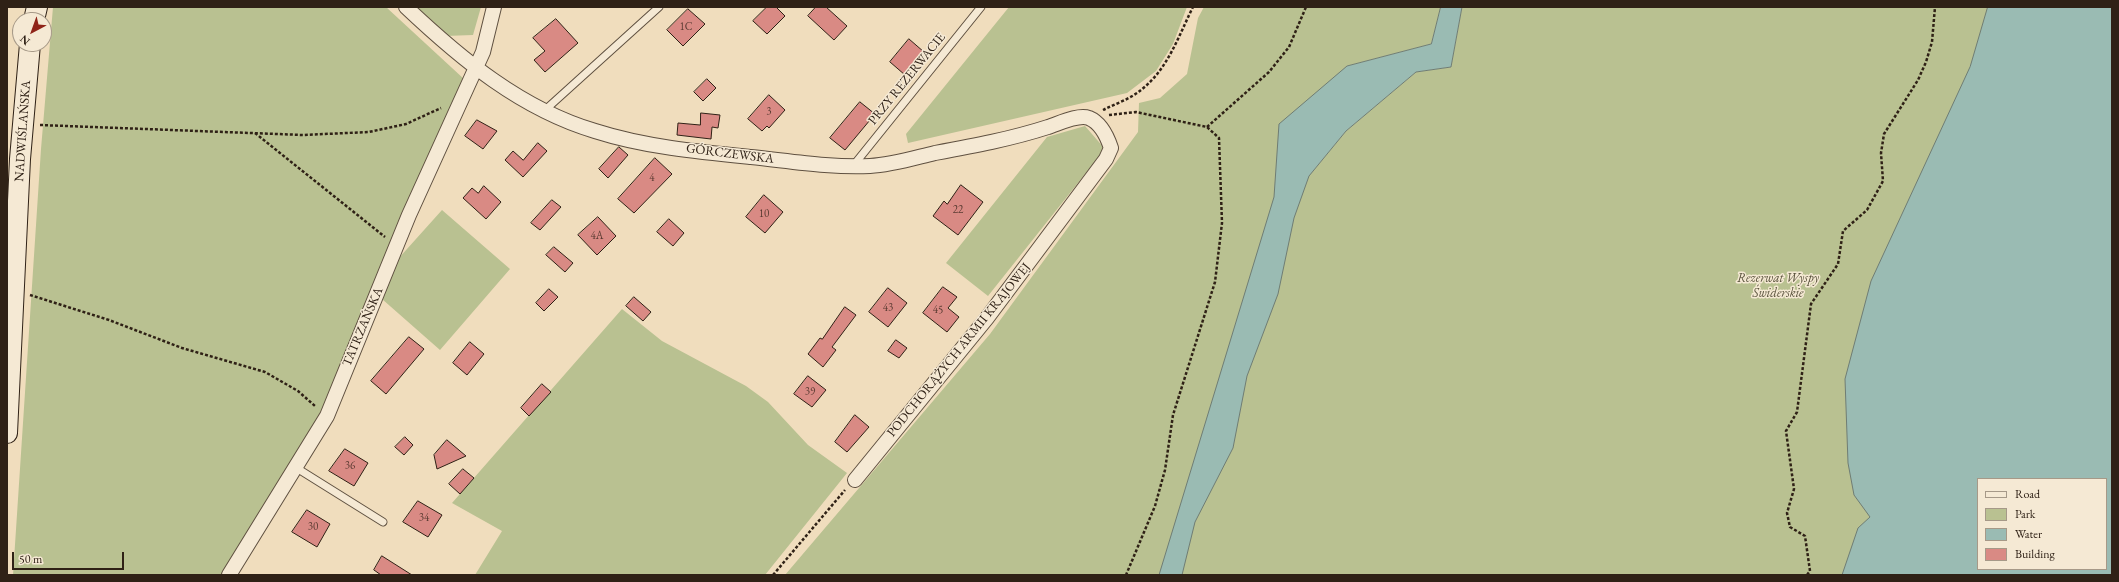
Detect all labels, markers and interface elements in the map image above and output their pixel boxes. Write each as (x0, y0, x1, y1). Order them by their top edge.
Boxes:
north arrow (12, 12, 52, 52)
house number: 1C (679, 20, 693, 34)
street label: PRZY REZERWACIE (865, 30, 949, 128)
text: N (17, 32, 33, 49)
street label: NADWIŚLAŃSKA (12, 80, 34, 182)
house number: 3 (766, 105, 772, 119)
street label: GÓRCZEWSKA (685, 141, 775, 167)
house number: 4 (649, 171, 655, 185)
house number: 22 (953, 203, 963, 217)
house number: 10 (759, 207, 769, 221)
house number: 4A (591, 229, 603, 243)
street label: PODCHORĄŻYCH ARMII KRAJOWEJ (884, 260, 1034, 440)
park label: Rezerwat Wyspy Świderskie (1737, 270, 1819, 301)
street label: TATRZAŃSKA (339, 285, 387, 369)
house number: 43 (883, 301, 893, 315)
house number: 45 (933, 303, 943, 317)
house number: 39 (805, 385, 815, 399)
house number: 36 (345, 459, 355, 473)
legend (1977, 478, 2107, 570)
text: Road (2015, 486, 2040, 502)
text: Park (2015, 506, 2035, 522)
house number: 34 (419, 511, 429, 525)
house number: 30 (308, 520, 318, 534)
text: Water (2015, 526, 2042, 542)
scale bar (14, 544, 126, 570)
text: Building (2015, 546, 2055, 562)
text: 50 m (19, 551, 42, 567)

